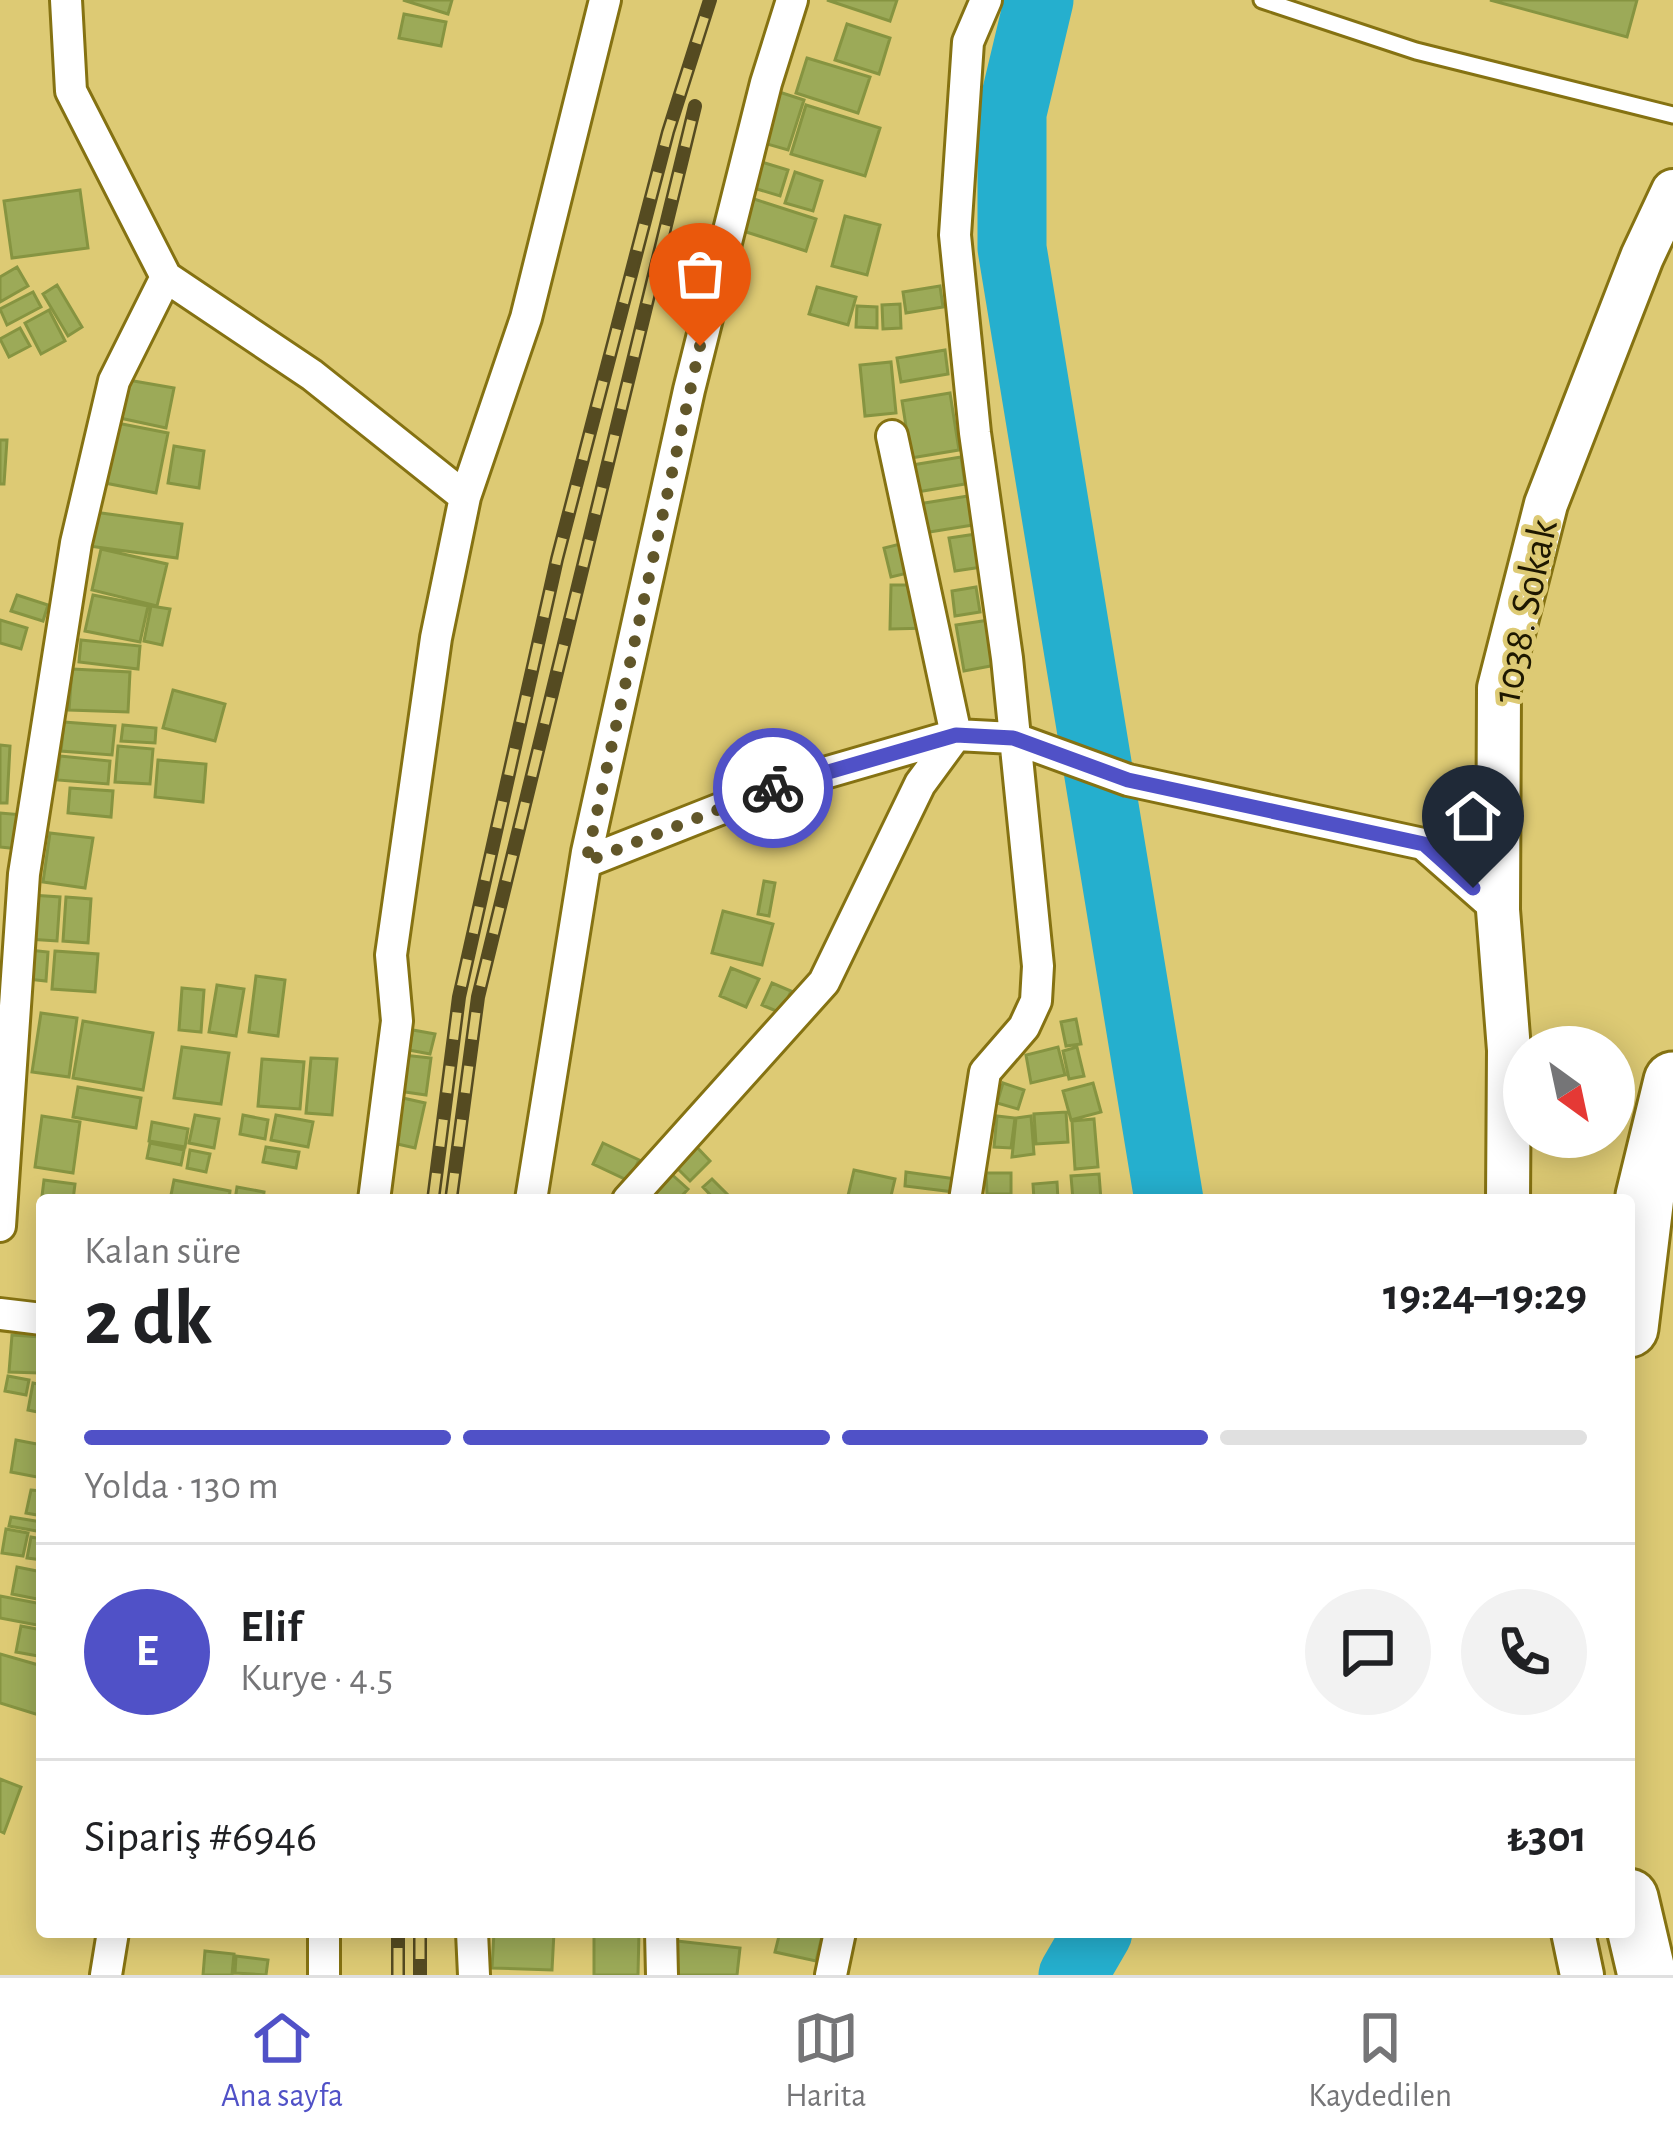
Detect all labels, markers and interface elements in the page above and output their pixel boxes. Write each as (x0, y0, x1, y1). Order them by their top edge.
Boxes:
pin (649, 223, 751, 346)
icon: bag (667, 241, 733, 307)
street label: 1038. Sokak (1485, 516, 1565, 707)
courier (713, 728, 833, 848)
icon: bike (740, 755, 806, 821)
pin (1422, 765, 1524, 888)
icon: home (1440, 783, 1506, 849)
north arrow (1503, 1026, 1635, 1158)
map controls (1503, 1026, 1635, 1158)
text: Kalan süre (84, 1232, 241, 1271)
text: 19:24–19:29 (1383, 1273, 1587, 1318)
text: 2 dk (84, 1281, 212, 1359)
text: Yolda · 130 m (84, 1467, 279, 1506)
button: chat (1305, 1589, 1431, 1715)
button: phone (1461, 1589, 1587, 1715)
text: Elif (240, 1605, 302, 1650)
text: E (136, 1629, 158, 1674)
text: Kurye · 4.5 (240, 1659, 393, 1698)
text: Sipariş #6946 (84, 1815, 317, 1860)
text: ₺301 (1507, 1815, 1587, 1860)
tab: Ana sayfa (221, 2005, 343, 2117)
tab: Harita (785, 2005, 866, 2117)
tab: Kaydedilen (1308, 2005, 1452, 2117)

